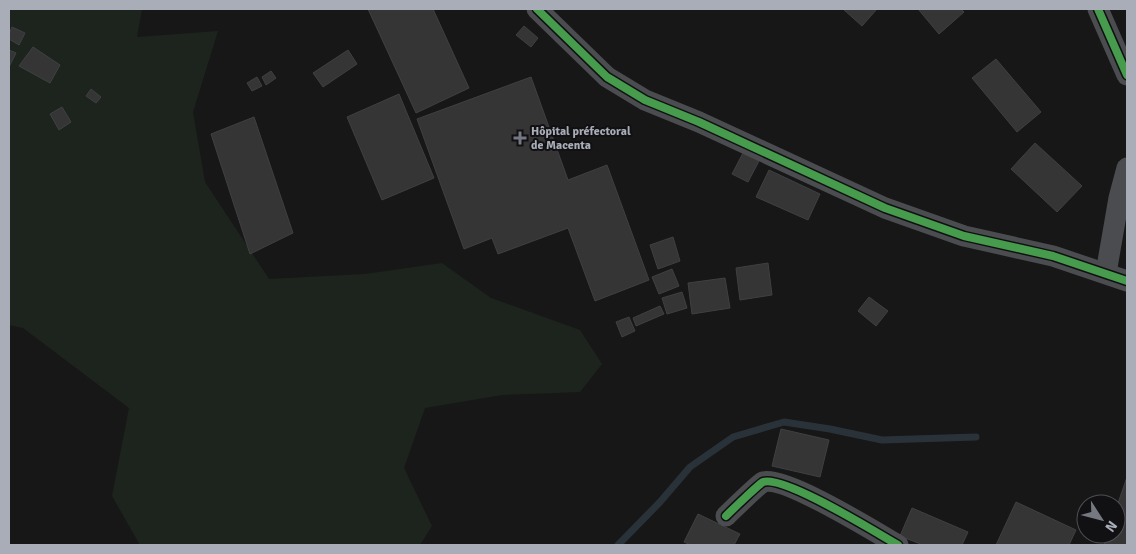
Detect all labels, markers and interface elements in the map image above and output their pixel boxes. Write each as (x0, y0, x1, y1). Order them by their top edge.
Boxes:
place label: Hôpital préfectoral de Macenta (531, 124, 631, 153)
marker: Hôpital préfectoral de Macenta (513, 131, 527, 145)
north arrow (1076, 494, 1126, 544)
text: N (1101, 517, 1121, 535)

